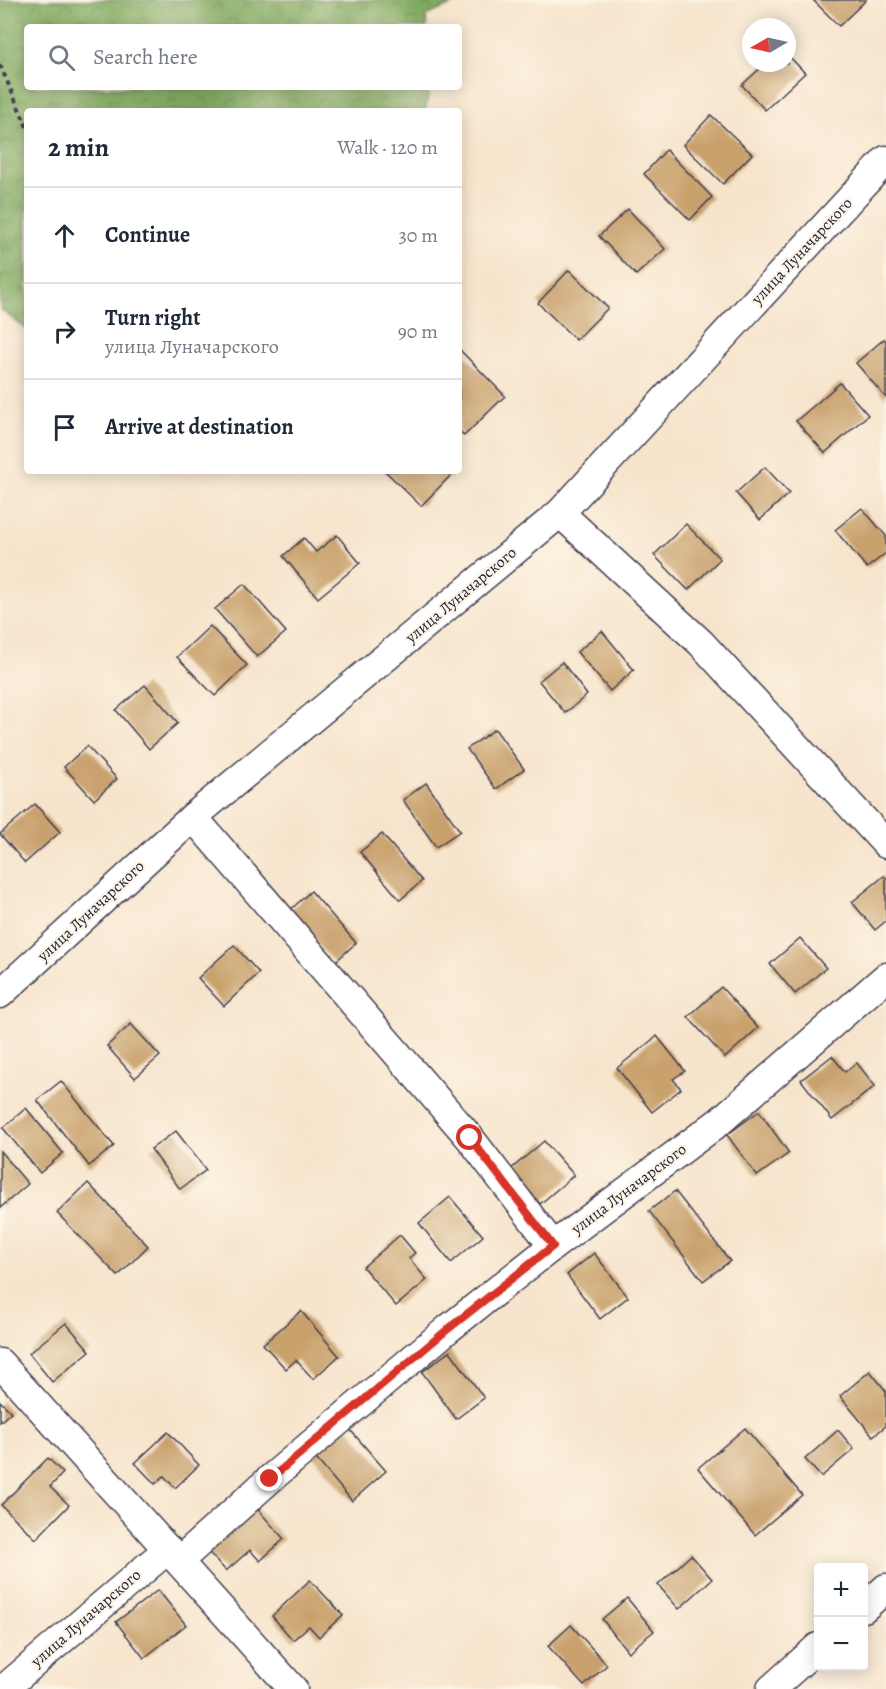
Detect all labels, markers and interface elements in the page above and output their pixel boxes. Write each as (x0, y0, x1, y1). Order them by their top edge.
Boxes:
north arrow (742, 18, 796, 72)
search box (24, 24, 462, 90)
icon: search (45, 41, 78, 74)
text: Search here (93, 42, 198, 72)
text: 2 min (48, 130, 109, 165)
text: Walk · 120 m (337, 134, 438, 161)
street label: улица Луначарского (746, 193, 857, 310)
icon: ahead (48, 219, 81, 252)
text: Continue (105, 220, 190, 250)
text: 30 m (398, 222, 438, 249)
text: Turn right (105, 303, 201, 333)
icon: right (48, 315, 81, 348)
text: 90 m (398, 318, 438, 345)
text: улица Луначарского (105, 333, 279, 360)
icon: arrive (48, 411, 81, 444)
text: Arrive at destination (105, 412, 294, 442)
street label: улица Луначарского (400, 542, 521, 649)
street label: улица Луначарского (32, 856, 149, 967)
route start (456, 1124, 482, 1150)
street label: улица Луначарского (566, 1138, 691, 1240)
route end (256, 1465, 282, 1491)
map controls (814, 1563, 868, 1671)
button: + (814, 1563, 868, 1617)
street label: улица Луначарского (26, 1564, 146, 1673)
button: − (814, 1617, 868, 1671)

